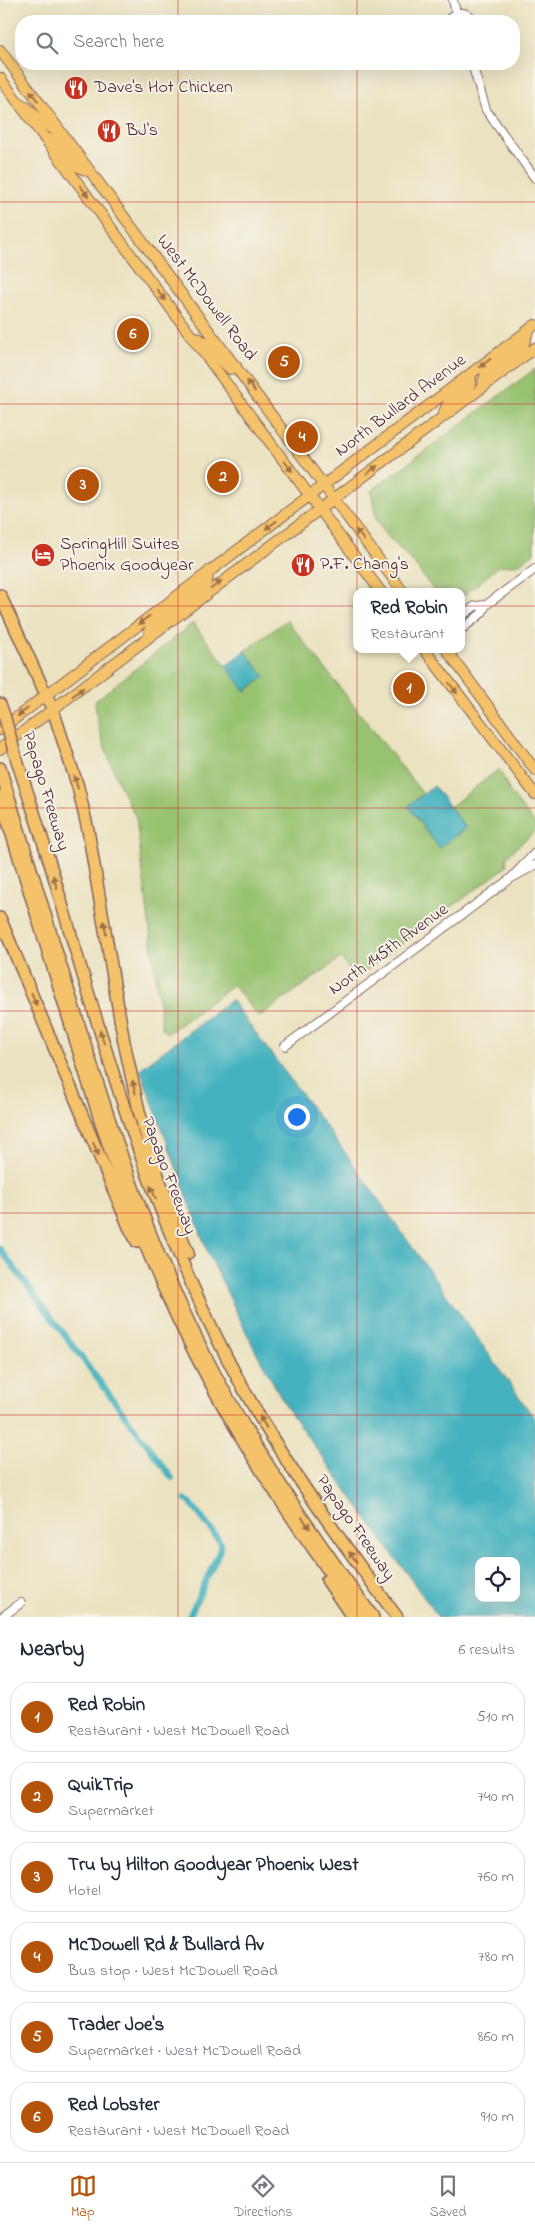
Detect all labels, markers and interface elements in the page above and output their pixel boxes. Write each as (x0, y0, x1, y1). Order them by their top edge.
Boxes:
search box (15, 15, 520, 70)
icon: search (33, 29, 61, 57)
text: Search here (73, 29, 164, 56)
restaurant icon: Dave's Hot Chicken (63, 75, 89, 101)
place label: Dave's Hot Chicken (93, 75, 233, 101)
one-way arrow (29, 89, 39, 103)
restaurant icon: BJ's (96, 118, 122, 144)
place label: BJ's (125, 118, 158, 144)
one-way arrow (79, 184, 89, 198)
street label: West McDowell Road (150, 229, 262, 367)
one-way arrow (156, 288, 166, 302)
pin: 6 (117, 315, 149, 353)
pin: 5 (268, 343, 300, 381)
street label: North Bullard Avenue (330, 347, 473, 464)
one-way arrow (478, 358, 492, 368)
one-way arrow (246, 379, 256, 393)
pin: 4 (286, 418, 318, 456)
pin: 2 (207, 458, 239, 496)
one-way arrow (283, 459, 293, 473)
one-way arrow (365, 465, 379, 475)
pin: 3 (67, 466, 99, 504)
one-way arrow (264, 520, 278, 530)
one-way arrow (355, 528, 365, 542)
place label: SpringHill Suites Phoenix Goodyear (60, 532, 194, 579)
hotel icon: SpringHill Suites Phoenix Goodyear (30, 542, 56, 568)
restaurant icon: P.F. Chang's (290, 552, 316, 578)
place label: P.F. Chang's (320, 552, 409, 579)
one-way arrow (209, 580, 222, 591)
popup (353, 588, 465, 653)
text: Red Robin (370, 595, 448, 622)
one-way arrow (137, 615, 151, 625)
text: Restaurant (370, 622, 445, 646)
pin: 1 (393, 669, 425, 707)
one-way arrow (448, 681, 459, 694)
one-way arrow (71, 687, 84, 697)
one-way arrow (16, 707, 30, 717)
street label: Papago Freeway (13, 728, 76, 854)
one-way arrow (72, 775, 80, 790)
one-way arrow (51, 874, 59, 889)
street label: North 145th Avenue (324, 897, 455, 1002)
one-way arrow (100, 919, 108, 935)
one-way arrow (30, 992, 38, 1007)
one-way arrow (98, 1030, 105, 1045)
one-way arrow (130, 1080, 138, 1095)
your location (284, 1104, 310, 1130)
street label: Papago Freeway (133, 1113, 202, 1239)
one-way arrow (93, 1142, 101, 1156)
one-way arrow (148, 1185, 156, 1199)
one-way arrow (258, 1415, 267, 1429)
street label: Papago Freeway (308, 1470, 401, 1587)
one-way arrow (301, 1517, 311, 1530)
one-way arrow (348, 1550, 358, 1564)
map controls (475, 1557, 520, 1602)
button: locate (475, 1557, 520, 1602)
text: Nearby (20, 1635, 84, 1665)
text: 6 results (458, 1638, 515, 1662)
text: Red Robin (68, 1692, 145, 1719)
text: 1 (34, 1705, 40, 1729)
text: 510 m (476, 1705, 514, 1729)
text: Restaurant · West McDowell Road (68, 1719, 289, 1743)
text: QuikTrip (68, 1772, 133, 1799)
text: 2 (33, 1785, 41, 1809)
text: 740 m (477, 1785, 514, 1809)
text: Supermarket (68, 1799, 154, 1823)
text: Tru by Hilton Goodyear Phoenix West (68, 1852, 359, 1879)
text: 3 (34, 1865, 40, 1889)
text: 760 m (477, 1865, 514, 1889)
text: Hotel (68, 1879, 101, 1903)
text: McDowell Rd & Bullard Av (68, 1932, 264, 1959)
text: 4 (34, 1945, 40, 1969)
text: 780 m (478, 1945, 514, 1969)
text: Bus stop · West McDowell Road (68, 1959, 278, 1983)
text: Trader Joe's (68, 2012, 164, 2039)
text: 5 (32, 2025, 42, 2049)
text: 860 m (478, 2025, 514, 2049)
text: Supermarket · West McDowell Road (68, 2039, 301, 2063)
text: Red Lobster (68, 2092, 159, 2119)
text: 6 (33, 2105, 41, 2129)
text: 910 m (481, 2105, 514, 2129)
text: Restaurant · West McDowell Road (68, 2119, 289, 2143)
tab: Map (69, 2172, 97, 2223)
tab: Directions (234, 2172, 292, 2223)
tab: Saved (430, 2172, 466, 2223)

